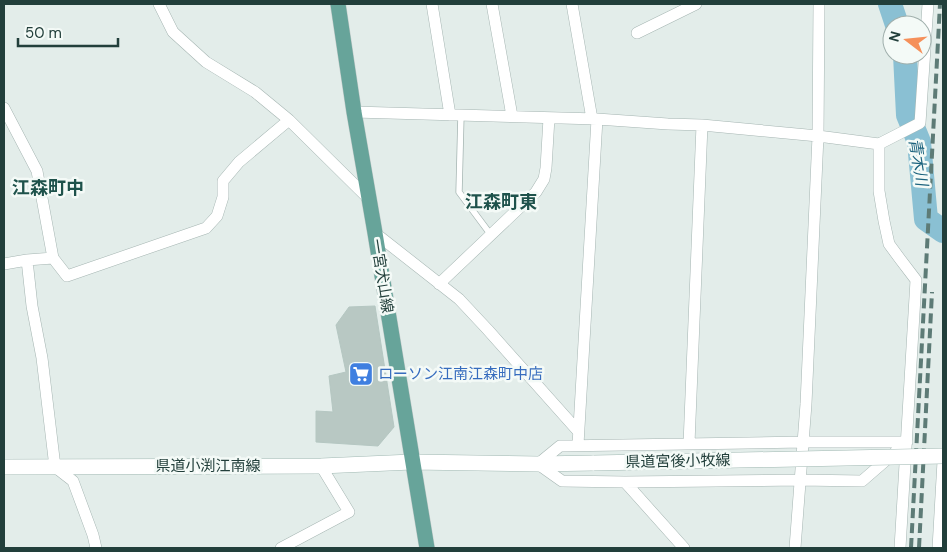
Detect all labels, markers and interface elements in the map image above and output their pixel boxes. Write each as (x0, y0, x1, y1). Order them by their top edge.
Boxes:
scale bar (18, 15, 118, 47)
north arrow (882, 15, 932, 65)
text: 50 m (25, 23, 62, 43)
text: N (884, 29, 905, 44)
water label: 青木川 (904, 137, 933, 189)
district label: 江森町中 (12, 176, 84, 200)
district label: 江森町東 (465, 190, 537, 214)
street label: 一宮犬山線 (366, 237, 398, 315)
supermarket icon: ローソン江南江森町中店 (348, 361, 374, 387)
place label: ローソン江南江森町中店 (378, 364, 543, 384)
street label: 県道宮後小牧線 (625, 450, 731, 472)
street label: 県道小渕江南線 (155, 456, 261, 476)

